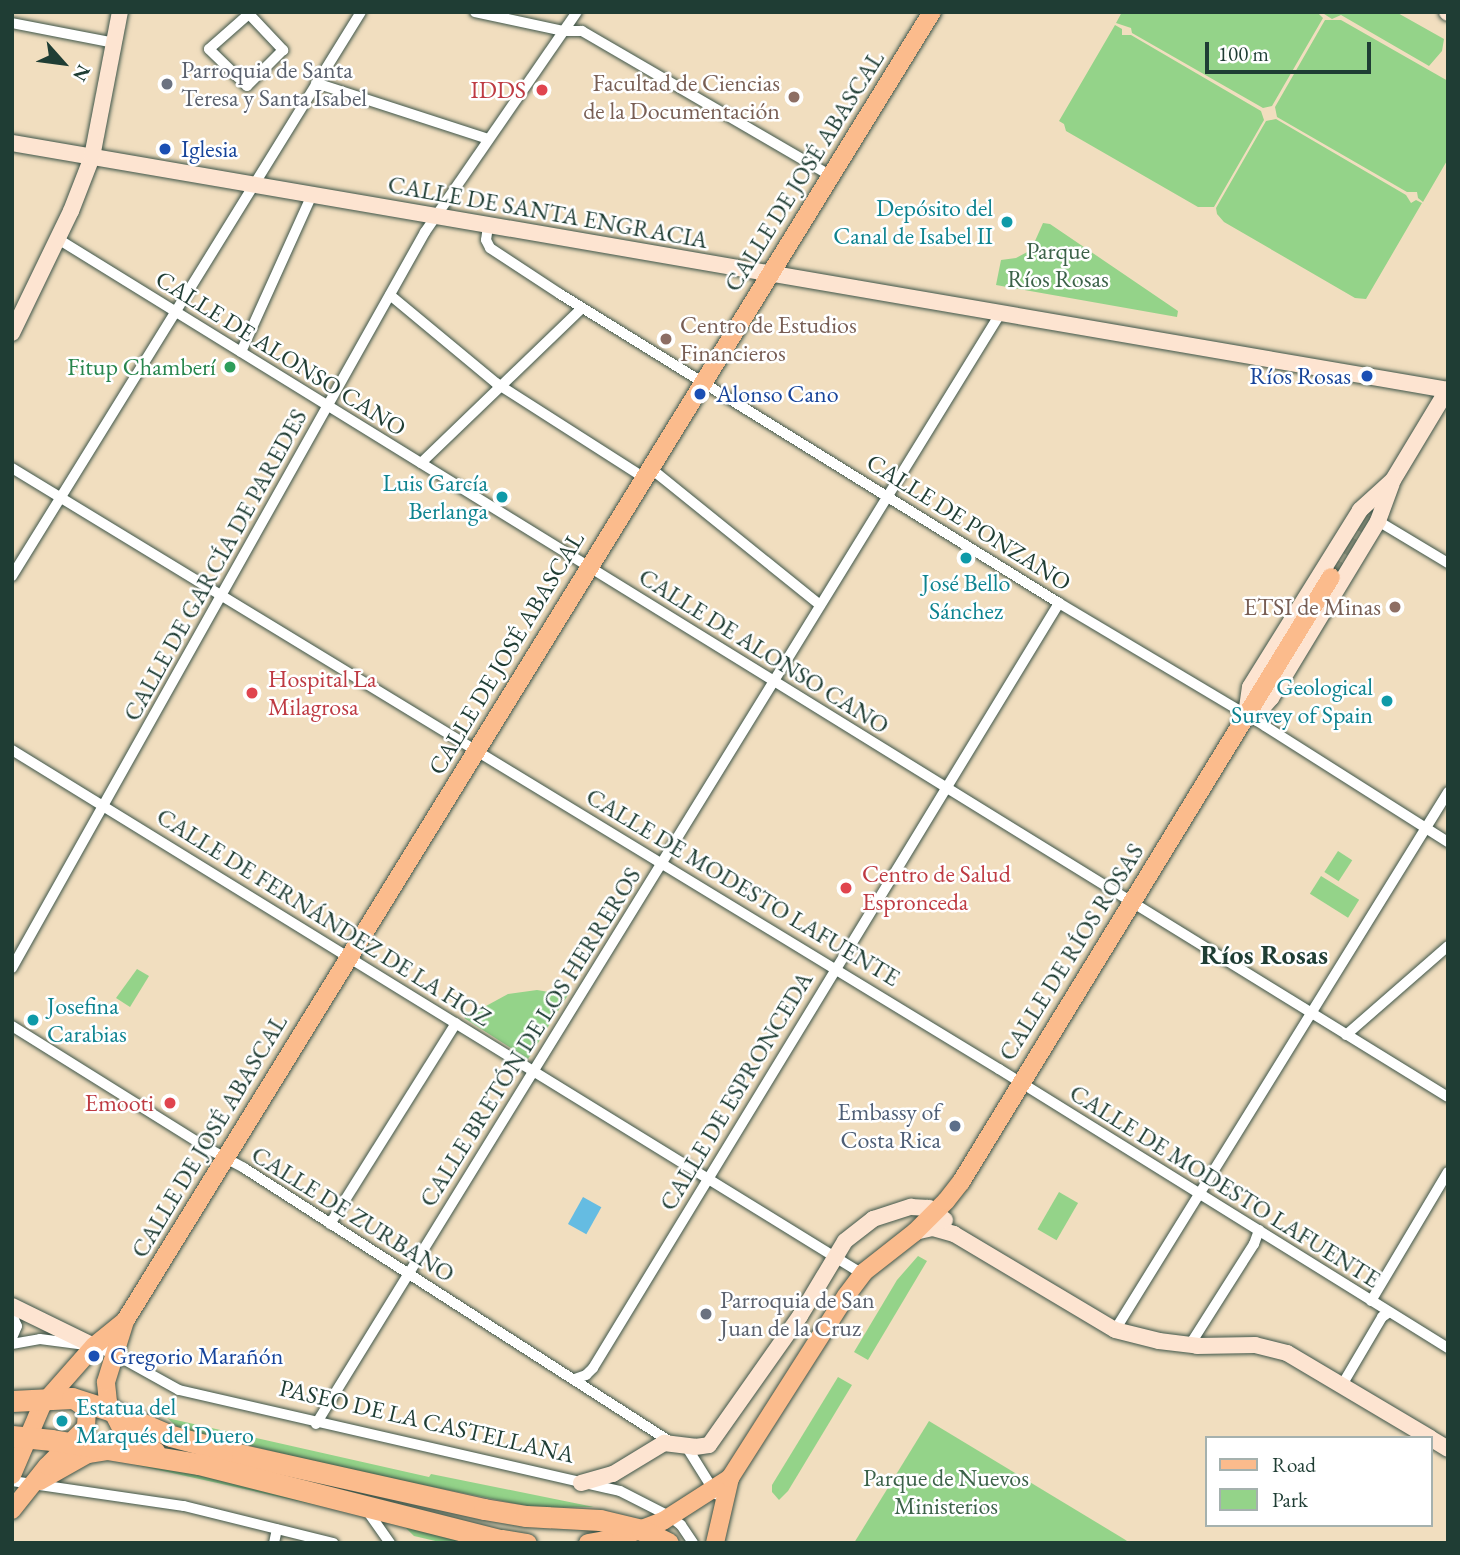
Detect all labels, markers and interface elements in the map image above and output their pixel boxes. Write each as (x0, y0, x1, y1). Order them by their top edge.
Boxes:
north arrow (28, 28, 98, 98)
scale bar (1208, 28, 1374, 72)
text: 100 m (1218, 40, 1269, 67)
street label: CALLE DE JOSÉ ABASCAL (718, 45, 890, 297)
place label: Parroquia de Santa Teresa y Santa Isabel (181, 56, 367, 112)
text: N (67, 60, 97, 86)
place label: Facultad de Ciencias de la Documentación (583, 69, 780, 125)
marker: Parroquia de Santa Teresa y Santa Isabel (159, 76, 175, 92)
place label: IDDS (470, 76, 526, 104)
marker: IDDS (532, 80, 552, 100)
marker: Facultad de Ciencias de la Documentación (786, 89, 802, 105)
place label: Iglesia (181, 135, 238, 163)
marker: Iglesia (155, 139, 175, 159)
street label: CALLE DE SANTA ENGRACIA (386, 170, 710, 254)
place label: Depósito del Canal de Isabel II (833, 194, 993, 250)
marker: Depósito del Canal de Isabel II (999, 214, 1015, 230)
park label: Parque Ríos Rosas (1007, 237, 1109, 293)
street label: CALLE DE ALONSO CANO (151, 264, 411, 442)
place label: Centro de Estudios Financieros (680, 311, 857, 367)
marker: Centro de Estudios Financieros (658, 331, 674, 347)
place label: Fitup Chamberí (67, 353, 216, 381)
marker: Fitup Chamberí (222, 359, 238, 375)
place label: Ríos Rosas (1250, 362, 1351, 390)
marker: Ríos Rosas (1357, 366, 1377, 386)
place label: Alonso Cano (716, 380, 839, 408)
marker: Alonso Cano (690, 384, 710, 404)
street label: CALLE DE GARCÍA DE PAREDES (117, 404, 313, 726)
street label: CALLE DE PONZANO (862, 447, 1076, 597)
place label: Luis García Berlanga (383, 469, 488, 525)
marker: Luis García Berlanga (494, 489, 510, 505)
street label: CALLE DE JOSÉ ABASCAL (422, 526, 590, 780)
marker: José Bello Sánchez (958, 550, 974, 566)
street label: CALLE DE ALONSO CANO (634, 562, 894, 740)
place label: José Bello Sánchez (922, 569, 1010, 625)
place label: ETSI de Minas (1243, 593, 1381, 621)
marker: ETSI de Minas (1387, 599, 1403, 615)
place label: Hospital La Milagrosa (268, 665, 377, 721)
place label: Geological Survey of Spain (1231, 673, 1373, 729)
marker: Hospital La Milagrosa (242, 683, 262, 703)
marker: Geological Survey of Spain (1379, 693, 1395, 709)
street label: CALLE DE MODESTO LAFUENTE (581, 782, 905, 992)
street label: CALLE DE FERNÁNDEZ DE LA HOZ (151, 802, 497, 1032)
street label: CALLE DE RÍOS ROSAS (992, 838, 1150, 1066)
place label: Centro de Salud Espronceda (862, 860, 1011, 916)
street label: CALLE BRETÓN DE LOS HERREROS (413, 862, 647, 1212)
marker: Centro de Salud Espronceda (836, 878, 856, 898)
district label: Ríos Rosas (1200, 937, 1328, 971)
street label: CALLE DE ESPRONCEDA (653, 966, 819, 1216)
place label: Josefina Carabias (47, 992, 127, 1048)
street label: CALLE DE JOSÉ ABASCAL (125, 1009, 293, 1263)
marker: Josefina Carabias (25, 1012, 41, 1028)
street label: CALLE DE MODESTO LAFUENTE (1064, 1078, 1386, 1294)
place label: Emooti (85, 1089, 154, 1117)
marker: Emooti (160, 1093, 180, 1113)
place label: Embassy of Costa Rica (837, 1098, 941, 1154)
marker: Embassy of Costa Rica (947, 1118, 963, 1134)
street label: CALLE DE ZURBANO (246, 1140, 460, 1288)
place label: Parroquia de San Juan de la Cruz (720, 1286, 875, 1342)
marker: Parroquia de San Juan de la Cruz (698, 1306, 714, 1322)
place label: Gregorio Marañón (110, 1342, 283, 1370)
marker: Gregorio Marañón (84, 1346, 104, 1366)
street label: PASEO DE LA CASTELLANA (277, 1373, 577, 1469)
place label: Estatua del Marqués del Duero (76, 1393, 254, 1449)
marker: Estatua del Marqués del Duero (54, 1413, 70, 1429)
legend (1204, 1436, 1432, 1527)
text: Road (1272, 1451, 1316, 1478)
park label: Parque de Nuevos Ministerios (863, 1464, 1029, 1520)
text: Park (1272, 1486, 1308, 1513)

